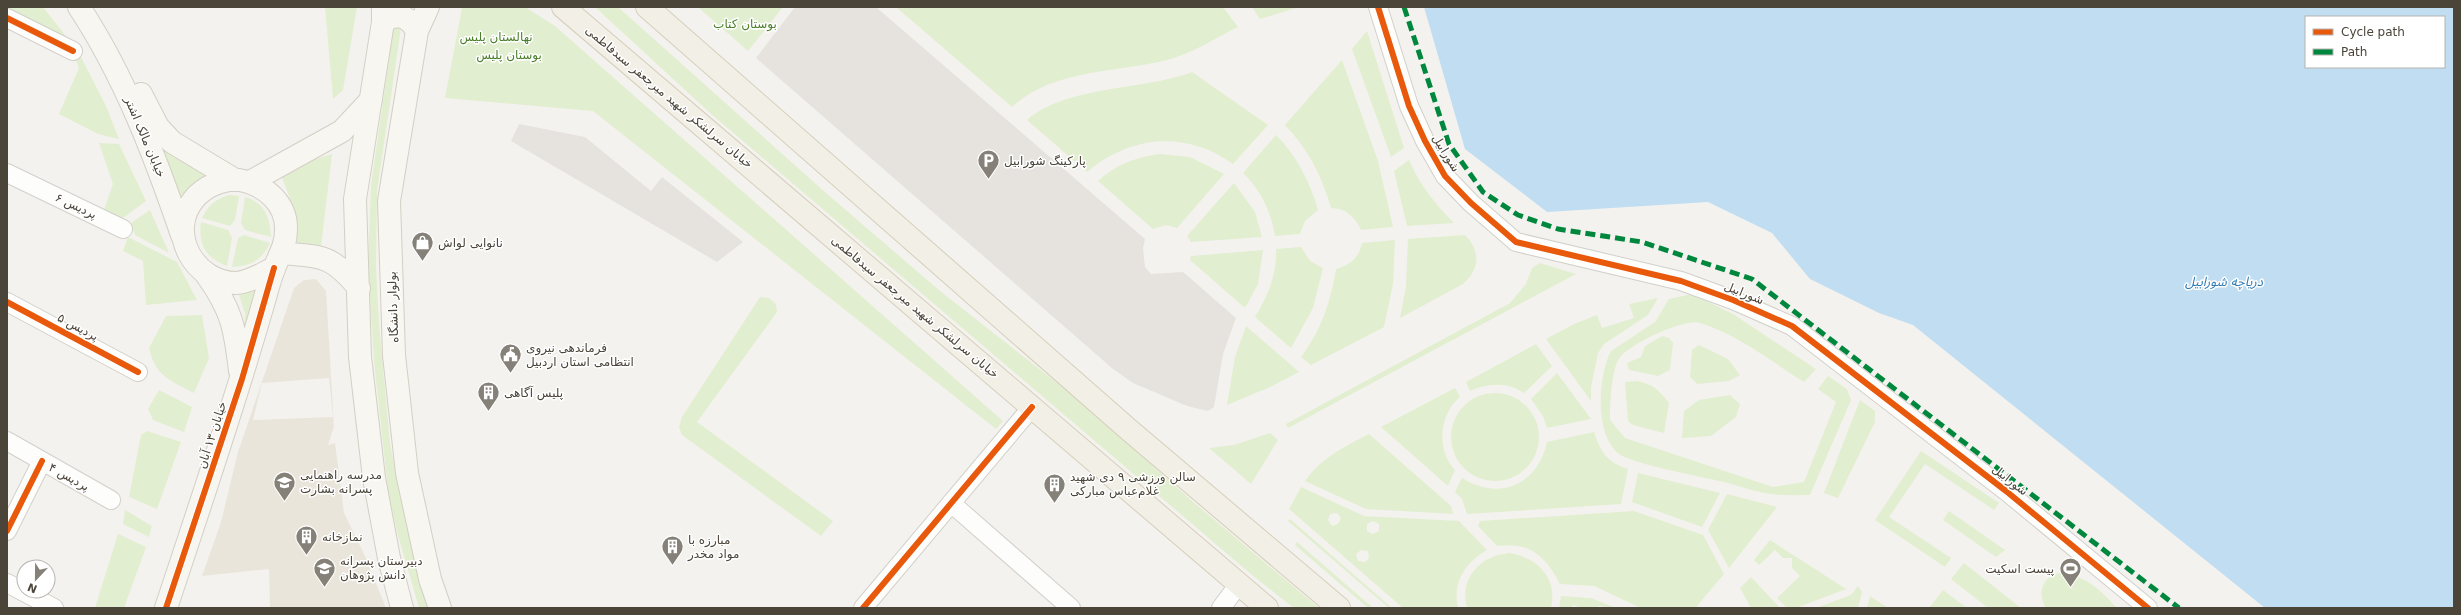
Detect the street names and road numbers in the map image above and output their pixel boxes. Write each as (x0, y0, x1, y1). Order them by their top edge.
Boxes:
street label: خیابان سرلشکر شهید میرجعفر سیدفاطمی (582, 23, 755, 172)
street label: خیابان مالک اشتر (120, 94, 168, 180)
street label: شورابیل (1428, 132, 1463, 175)
street label: پردیس ۶ (53, 190, 99, 223)
street label: خیابان سرلشکر شهید میرجعفر سیدفاطمی (828, 233, 1001, 382)
street label: بولوار دانشگاه (385, 271, 402, 343)
street label: شورابیل (1722, 279, 1766, 308)
street label: پردیس ۵ (55, 310, 101, 344)
street label: خیابان ۱۳ آبان (194, 399, 230, 471)
street label: پردیس ۴ (46, 460, 92, 495)
street label: شورابیل (1989, 462, 2031, 499)

